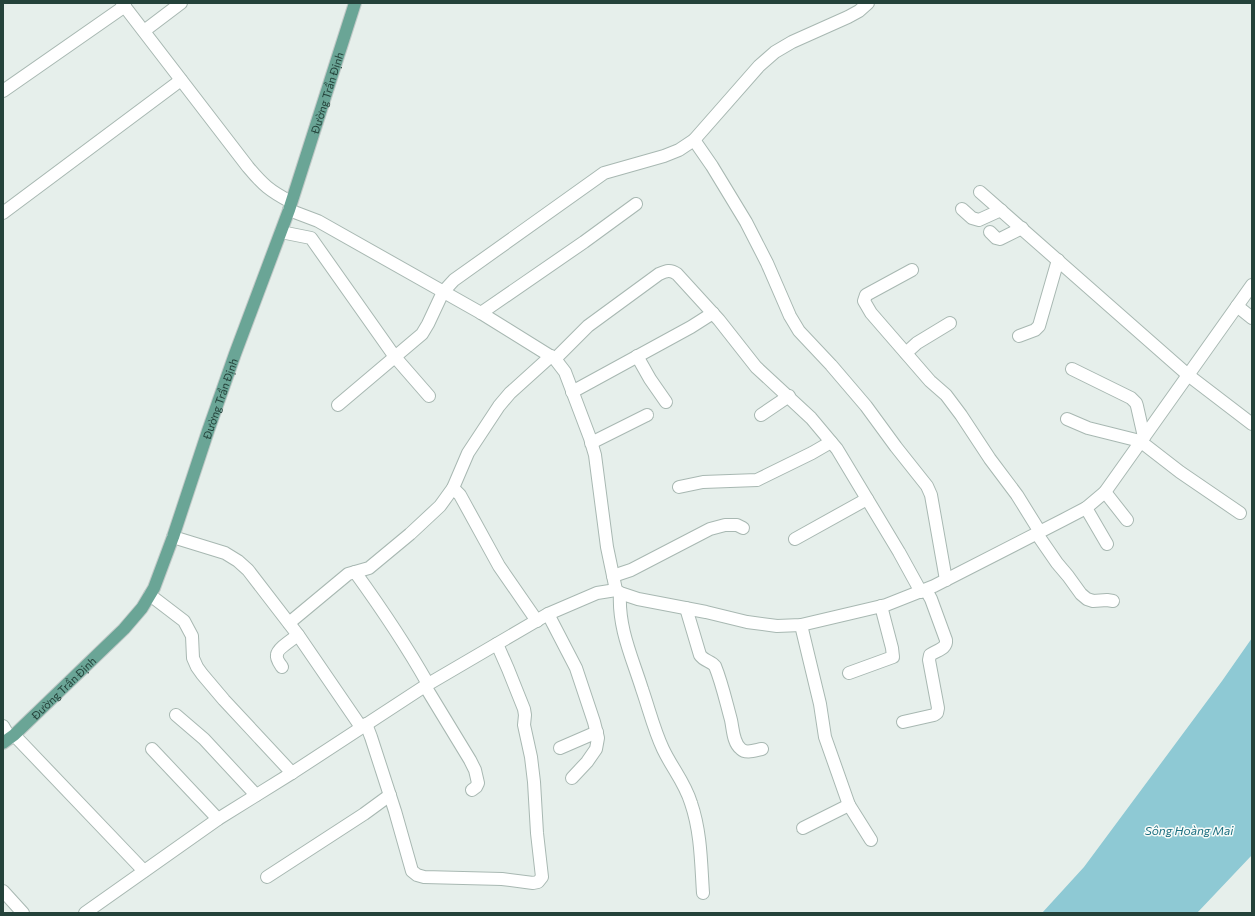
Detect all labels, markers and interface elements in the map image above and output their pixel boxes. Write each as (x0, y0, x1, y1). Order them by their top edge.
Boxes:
street label: Đường Trần Định (307, 50, 345, 136)
street label: Đường Trần Định (199, 356, 240, 441)
street label: Đường Trần Định (28, 654, 98, 722)
water label: Sông Hoàng Mai (1145, 823, 1234, 837)

